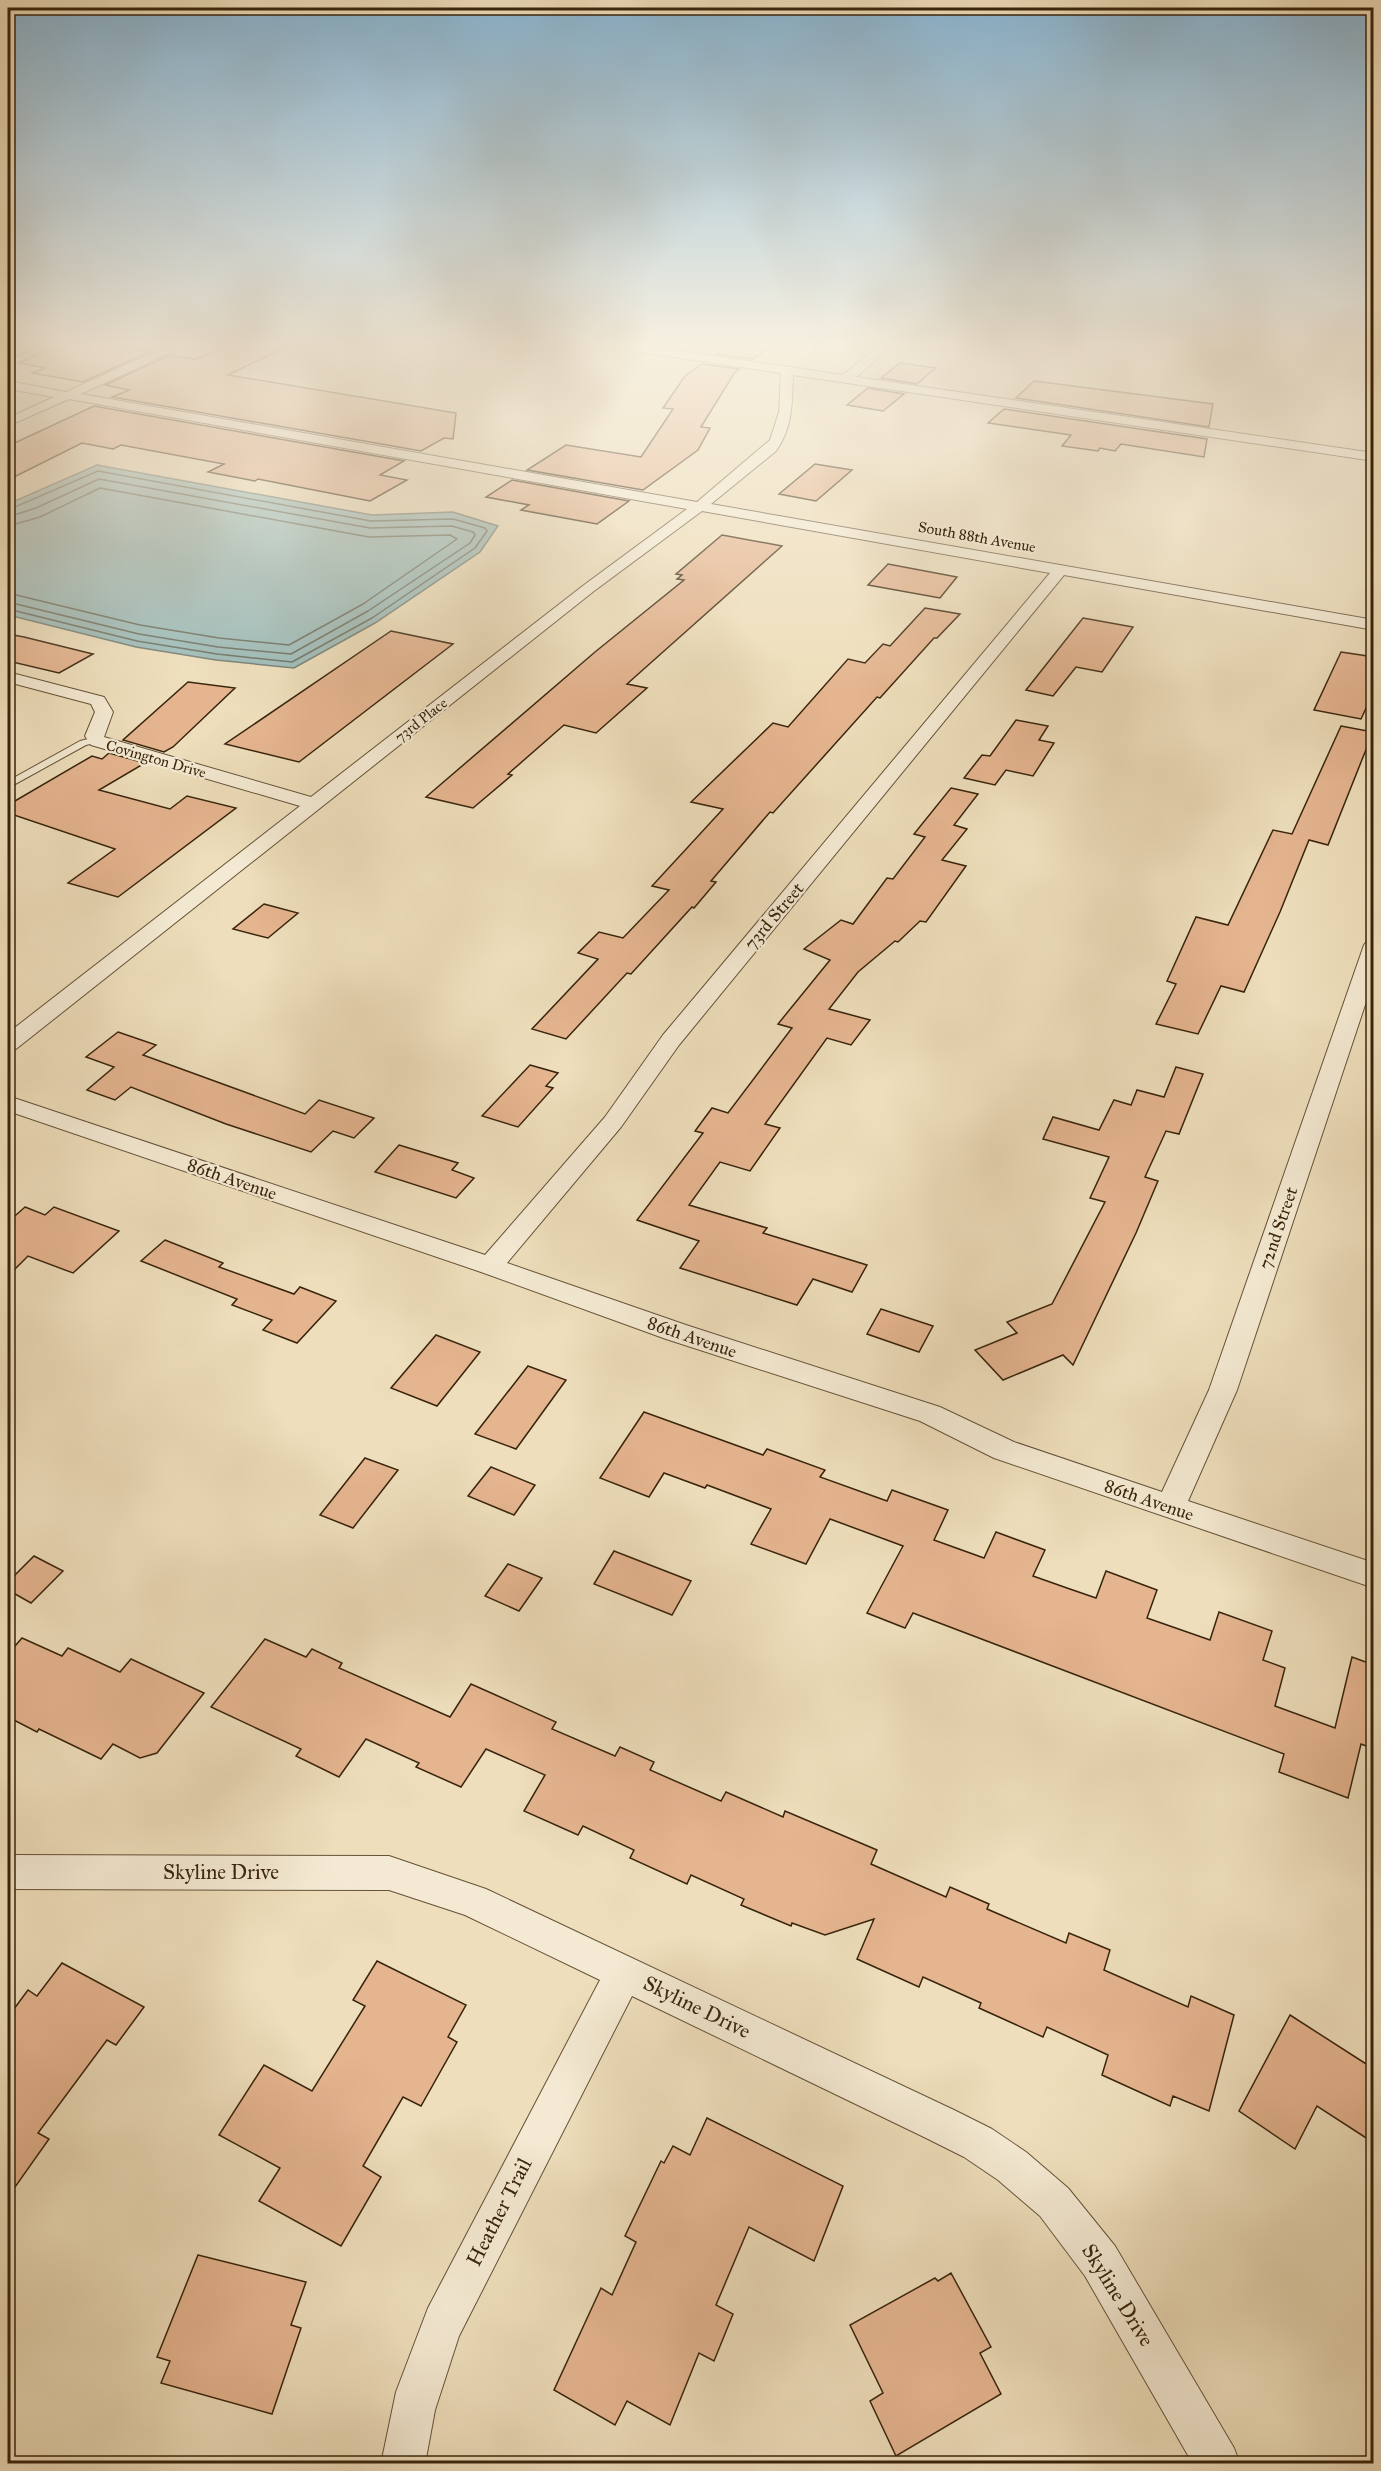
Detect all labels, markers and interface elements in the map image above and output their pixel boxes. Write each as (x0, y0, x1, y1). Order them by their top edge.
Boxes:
street label: South 88th Avenue (917, 518, 1037, 556)
street label: 73rd Place (391, 694, 451, 746)
street label: Covington Drive (104, 736, 208, 782)
street label: 73rd Street (740, 877, 809, 954)
street label: 86th Avenue (184, 1153, 280, 1205)
street label: 72nd Street (1254, 1183, 1303, 1272)
street label: 86th Avenue (644, 1311, 740, 1363)
street label: 86th Avenue (1101, 1474, 1197, 1526)
street label: Skyline Drive (163, 1859, 279, 1885)
street label: Skyline Drive (639, 1970, 755, 2044)
street label: Heather Trail (461, 2153, 537, 2270)
street label: Skyline Drive (1076, 2239, 1160, 2351)

